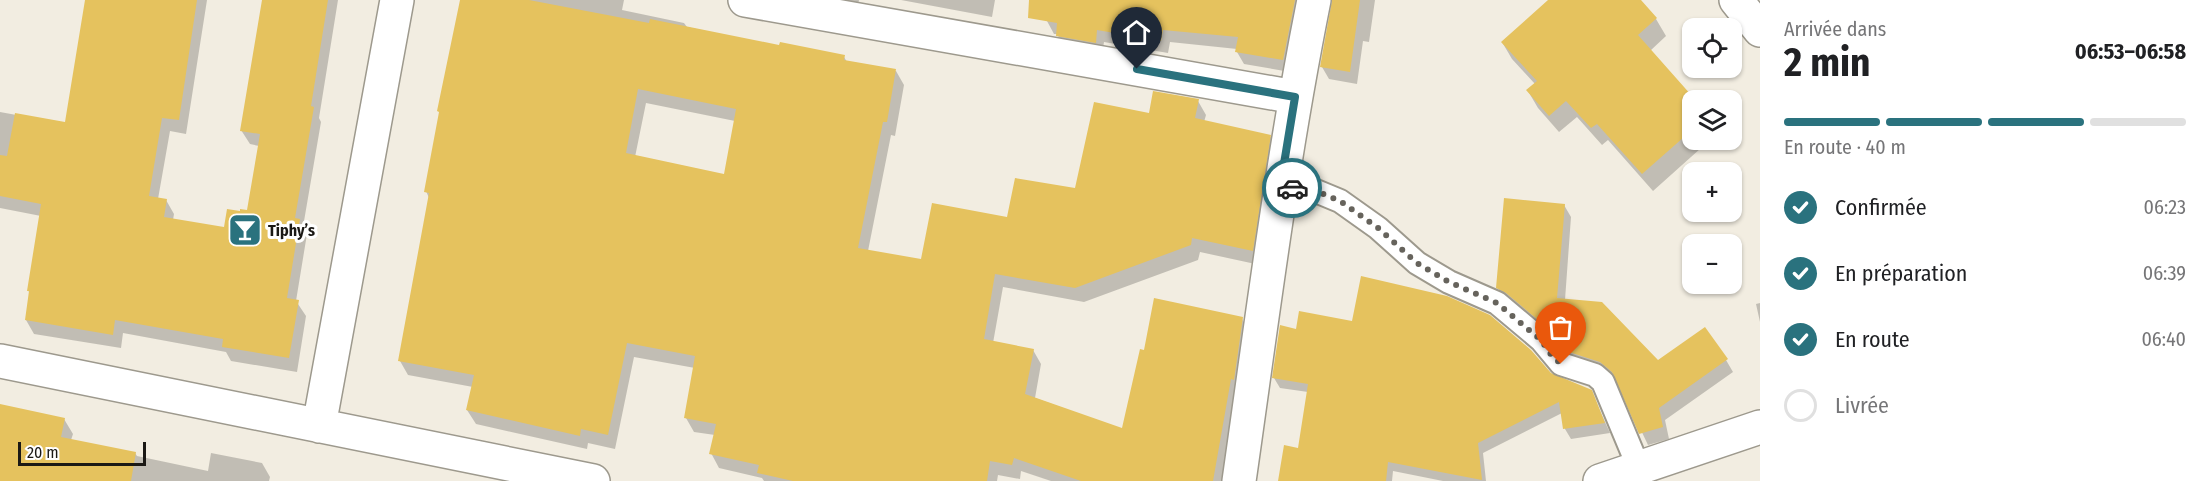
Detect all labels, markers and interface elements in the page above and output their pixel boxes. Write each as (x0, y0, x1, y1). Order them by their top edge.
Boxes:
pin (1111, 7, 1162, 69)
icon: home (1120, 16, 1153, 49)
text: Arrivée dans (1784, 17, 1886, 41)
map controls (1682, 18, 1742, 294)
button: locate (1682, 18, 1742, 78)
text: 06:53–06:58 (2075, 38, 2186, 65)
text: 2 min (1784, 40, 1870, 86)
button: layers (1682, 90, 1742, 150)
text: En route · 40 m (1784, 135, 1906, 159)
courier (1262, 158, 1322, 218)
button: + (1682, 162, 1742, 222)
icon: car (1276, 172, 1309, 205)
icon: check (1784, 191, 1817, 224)
text: Confirmée (1835, 194, 1927, 221)
text: 06:23 (2144, 195, 2186, 219)
bar icon: Tiphy’s (227, 212, 263, 248)
place label: Tiphy’s (268, 221, 315, 240)
button: − (1682, 234, 1742, 294)
icon: check (1784, 257, 1817, 290)
text: En préparation (1835, 260, 1967, 287)
text: 06:39 (2143, 261, 2186, 285)
pin (1535, 302, 1586, 364)
icon: bag (1544, 311, 1577, 344)
icon: check (1784, 323, 1817, 356)
text: En route (1835, 326, 1910, 353)
text: 06:40 (2141, 327, 2186, 351)
text: Livrée (1835, 392, 1889, 419)
scale bar (18, 439, 146, 466)
text: 20 m (27, 443, 58, 462)

